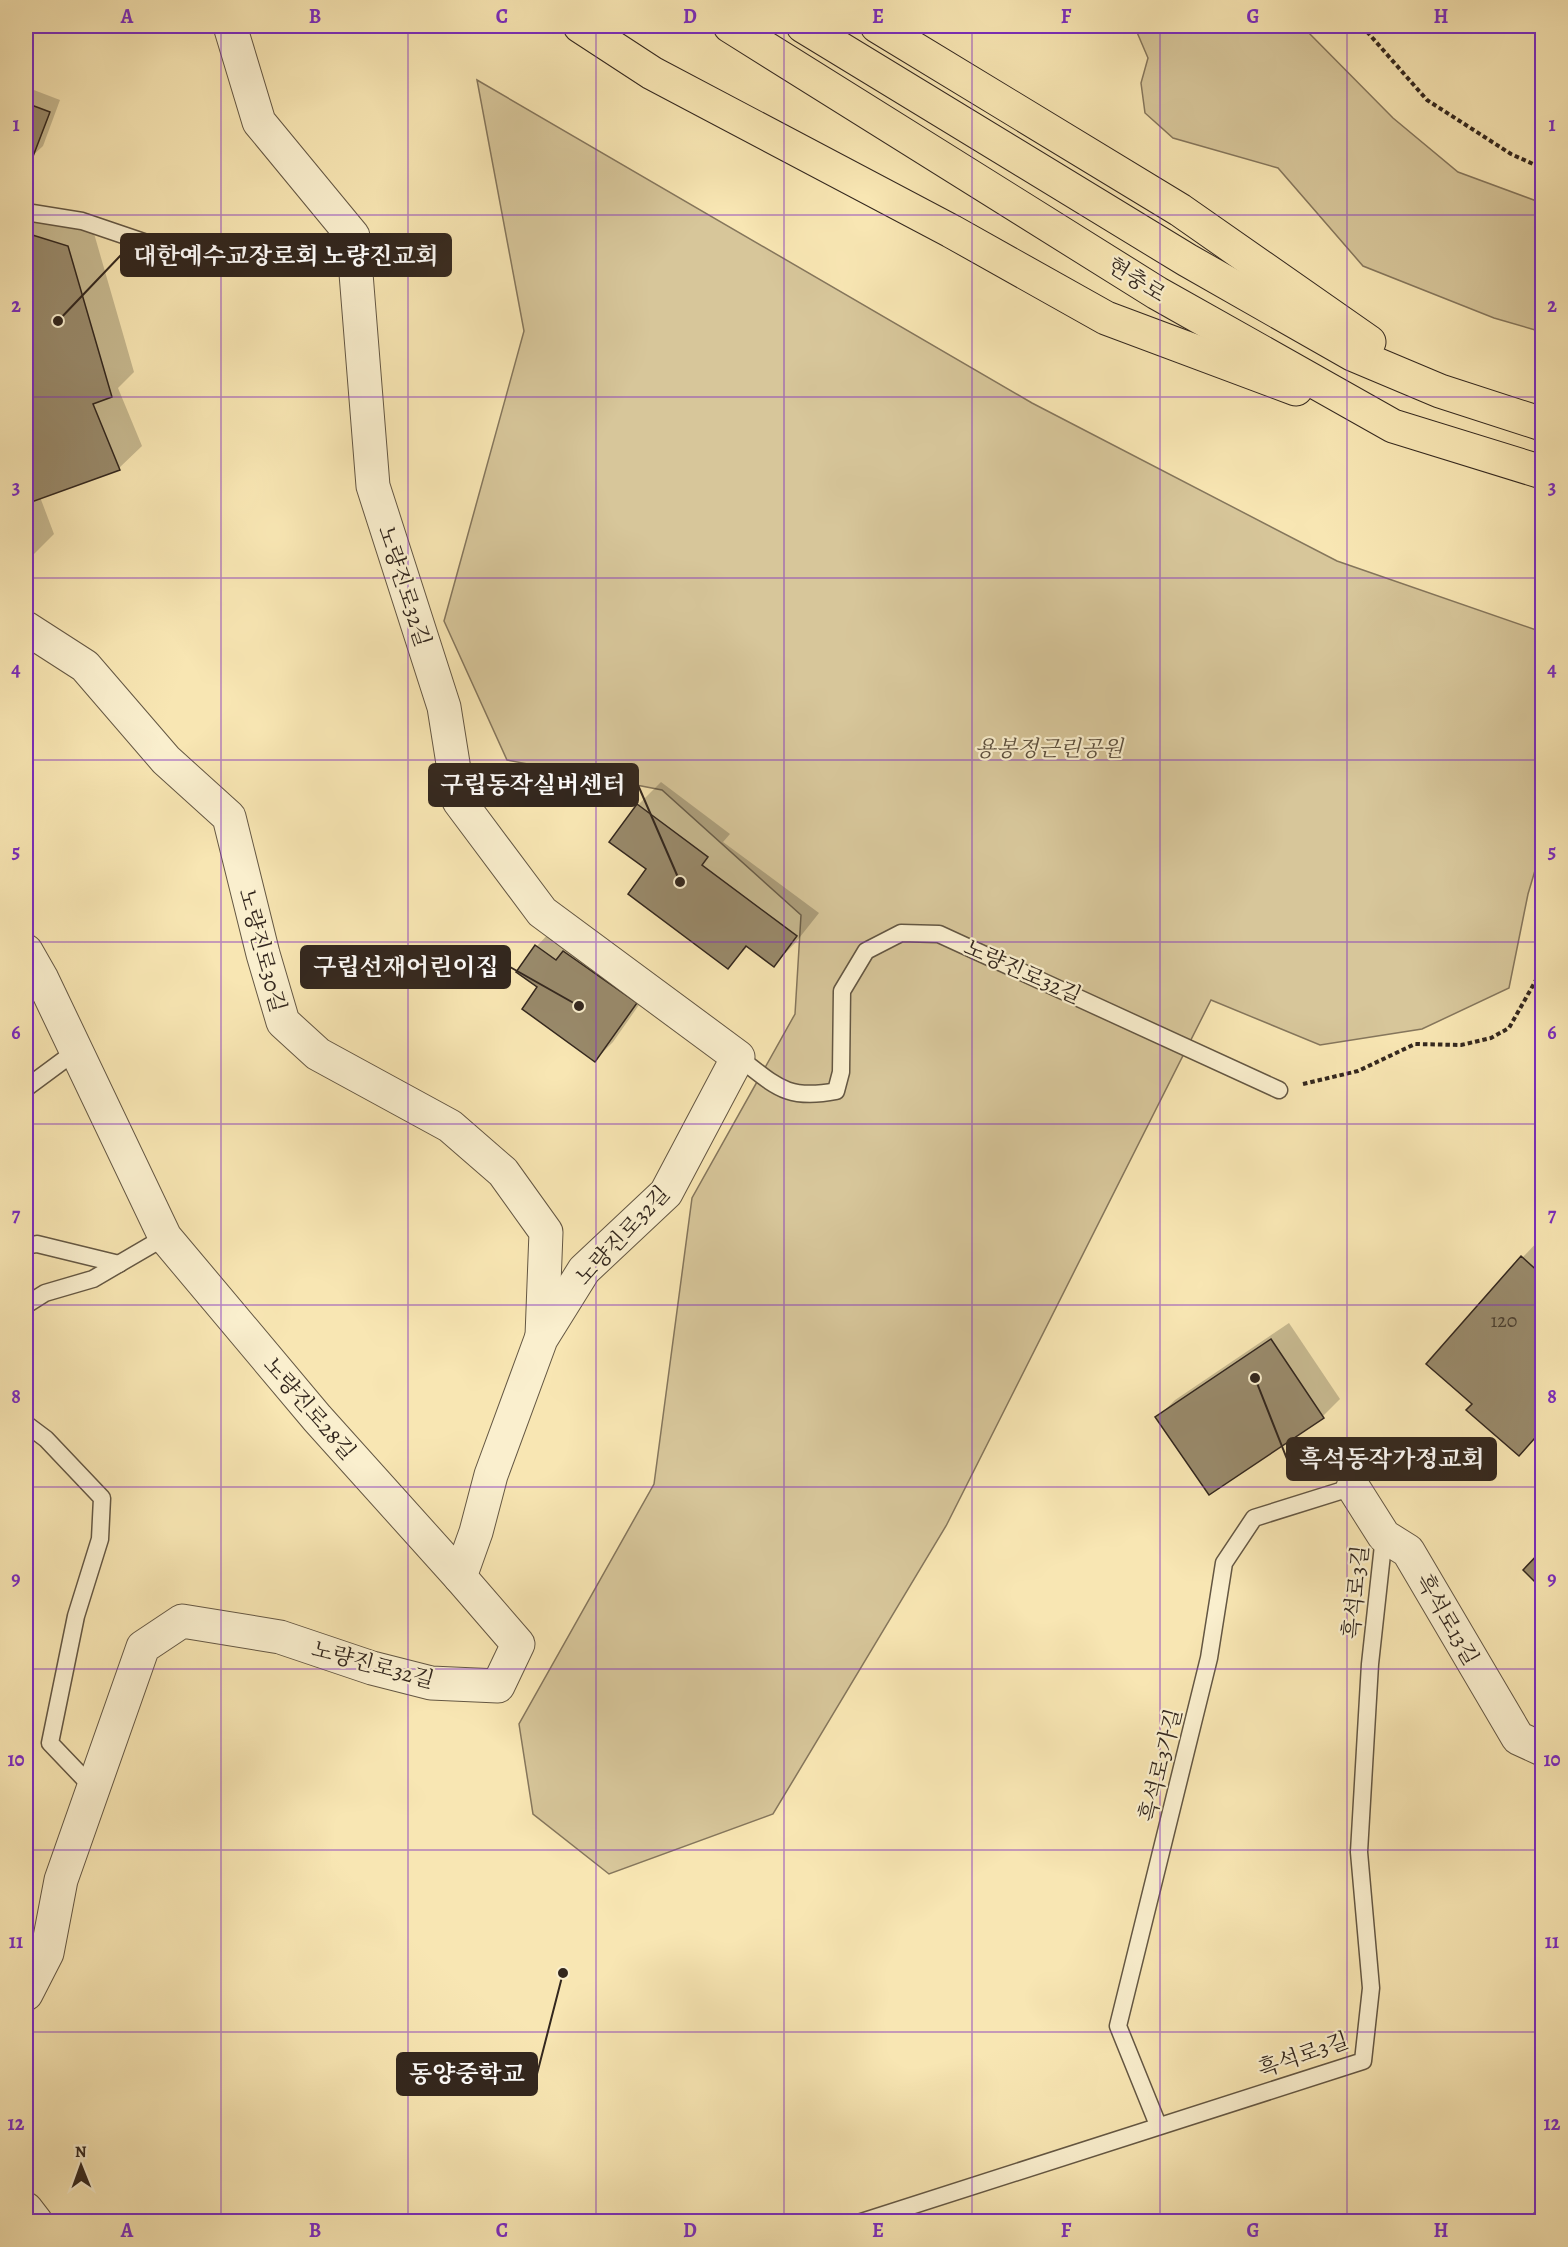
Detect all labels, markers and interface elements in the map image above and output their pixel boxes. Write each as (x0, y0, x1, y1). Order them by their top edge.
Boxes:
text: A (120, 3, 134, 30)
text: B (309, 3, 321, 30)
text: C (496, 3, 508, 30)
text: D (683, 3, 697, 30)
text: E (872, 3, 884, 30)
text: F (1061, 3, 1072, 30)
text: G (1246, 3, 1260, 30)
text: H (1434, 3, 1449, 30)
text: 1 (12, 111, 20, 138)
text: 1 (1548, 111, 1556, 138)
callout: 대한예수교장로회 노량진교회 (121, 234, 451, 276)
text: 대한예수교장로회 노량진교회 (133, 240, 439, 272)
street label: 현충로 (1101, 250, 1171, 309)
text: 2 (11, 292, 21, 319)
text: 2 (1547, 292, 1557, 319)
text: 3 (12, 474, 20, 501)
text: 3 (1548, 474, 1556, 501)
street label: 노량진로32길 (370, 522, 438, 651)
text: 4 (11, 656, 21, 683)
text: 4 (1547, 656, 1557, 683)
park label: 용봉정근린공원 (975, 734, 1125, 764)
callout: 구립동작실버센터 (429, 764, 638, 806)
text: 구립동작실버센터 (440, 769, 626, 801)
text: 5 (12, 838, 20, 865)
text: 5 (1548, 838, 1556, 865)
street label: 노량진로30길 (231, 885, 293, 1016)
street label: 노량진로32길 (959, 933, 1086, 1011)
callout: 구립선재어린이집 (301, 946, 510, 988)
text: 구립선재어린이집 (313, 951, 499, 983)
text: 6 (11, 1019, 21, 1046)
text: 6 (1547, 1019, 1557, 1046)
street label: 노량진로32길 (569, 1179, 677, 1292)
text: 7 (12, 1201, 21, 1228)
text: 7 (1548, 1201, 1557, 1228)
house number: 120 (1491, 1307, 1518, 1334)
street label: 노량진로28길 (256, 1351, 362, 1467)
text: 8 (11, 1383, 21, 1410)
text: 8 (1547, 1383, 1557, 1410)
callout: 흑석동작가정교회 (1287, 1438, 1496, 1480)
text: 흑석동작가정교회 (1299, 1443, 1485, 1475)
street label: 흑석로3길 (1336, 1544, 1376, 1641)
text: 9 (11, 1565, 21, 1592)
text: 9 (1547, 1565, 1557, 1592)
street label: 흑석로13길 (1409, 1568, 1486, 1671)
street label: 노량진로32길 (308, 1634, 437, 1696)
street label: 흑석로3가길 (1132, 1706, 1189, 1825)
text: 10 (7, 1746, 25, 1773)
text: 10 (1543, 1746, 1561, 1773)
text: 11 (9, 1928, 23, 1955)
text: 11 (1545, 1928, 1559, 1955)
street label: 흑석로3길 (1254, 2025, 1353, 2084)
callout: 동양중학교 (397, 2053, 537, 2095)
text: 동양중학교 (409, 2058, 525, 2090)
text: 12 (8, 2110, 25, 2137)
text: 12 (1544, 2110, 1561, 2137)
north arrow (51, 2136, 111, 2196)
text: N (75, 2141, 87, 2163)
text: A (120, 2217, 134, 2244)
text: B (309, 2217, 321, 2244)
text: C (496, 2217, 508, 2244)
text: D (683, 2217, 697, 2244)
text: E (872, 2217, 884, 2244)
text: F (1061, 2217, 1072, 2244)
text: G (1246, 2217, 1260, 2244)
text: H (1434, 2217, 1449, 2244)

